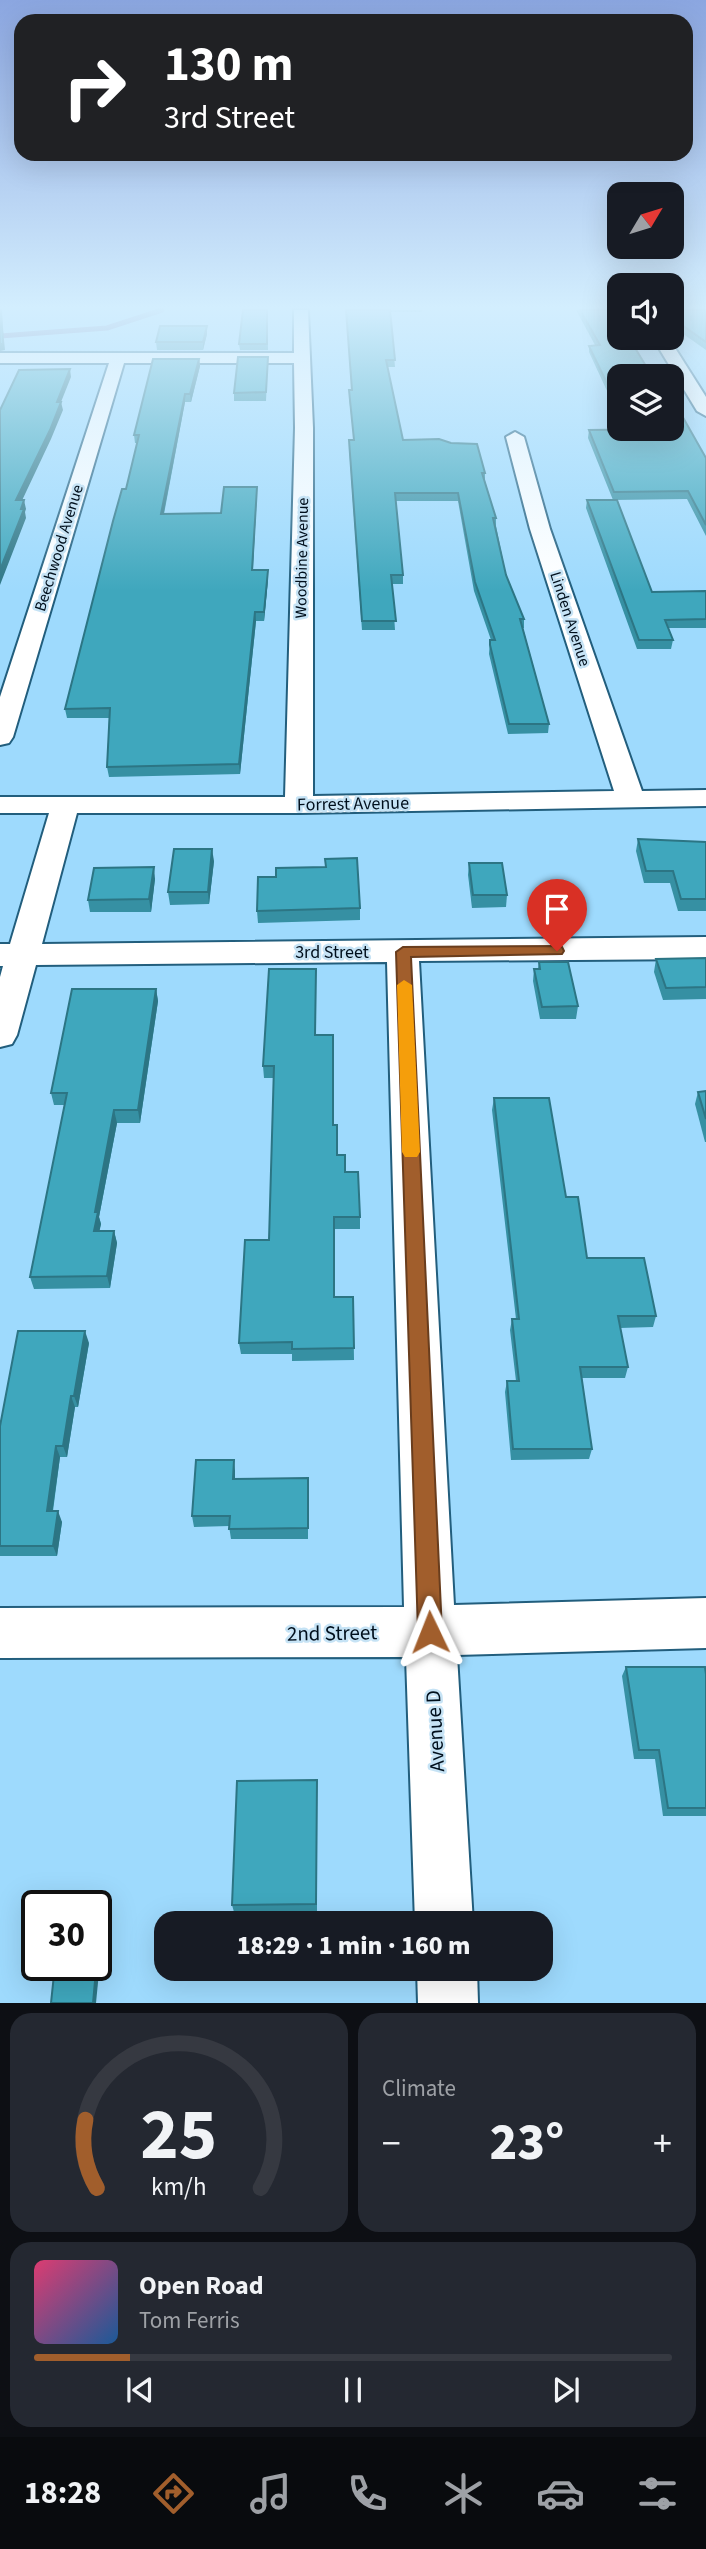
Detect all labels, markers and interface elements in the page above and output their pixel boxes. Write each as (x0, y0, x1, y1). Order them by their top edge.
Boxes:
text: 130 m (164, 30, 293, 100)
icon: right (49, 42, 140, 133)
text: 3rd Street (164, 95, 295, 141)
north arrow (607, 182, 684, 259)
map controls (607, 182, 684, 441)
button: sound (607, 273, 684, 350)
button: layers (607, 364, 684, 441)
street label: Beechwood Avenue (29, 482, 89, 614)
street label: Woodbine Avenue (290, 497, 314, 619)
street label: Linden Avenue (544, 569, 596, 669)
street label: Forrest Avenue (297, 791, 409, 817)
pin (527, 879, 587, 951)
icon: arrive (538, 890, 576, 928)
street label: 3rd Street (295, 940, 369, 965)
position arrow (393, 1595, 467, 1669)
street label: 2nd Street (287, 1617, 377, 1649)
street label: Avenue D (418, 1689, 452, 1773)
speed limit sign: 30 (21, 1890, 112, 1981)
text: 18:29 · 1 min · 160 m (237, 1927, 470, 1964)
text: Climate (382, 2072, 456, 2105)
text: 25 (141, 2084, 217, 2188)
text: 23° (490, 2106, 564, 2180)
text: − (382, 2117, 401, 2171)
text: + (653, 2117, 672, 2171)
text: km/h (151, 2169, 207, 2205)
text: Open Road (139, 2267, 264, 2304)
text: Tom Ferris (139, 2304, 240, 2337)
icon: previous (121, 2371, 159, 2409)
icon: pause (334, 2371, 372, 2409)
icon: next (547, 2371, 585, 2409)
icon: directions (149, 2469, 198, 2518)
icon: music (246, 2469, 295, 2518)
icon: phone (343, 2469, 392, 2518)
icon: climate (439, 2469, 488, 2518)
icon: car (536, 2469, 585, 2518)
icon: filters (633, 2469, 682, 2518)
text: 18:28 (24, 2470, 101, 2516)

